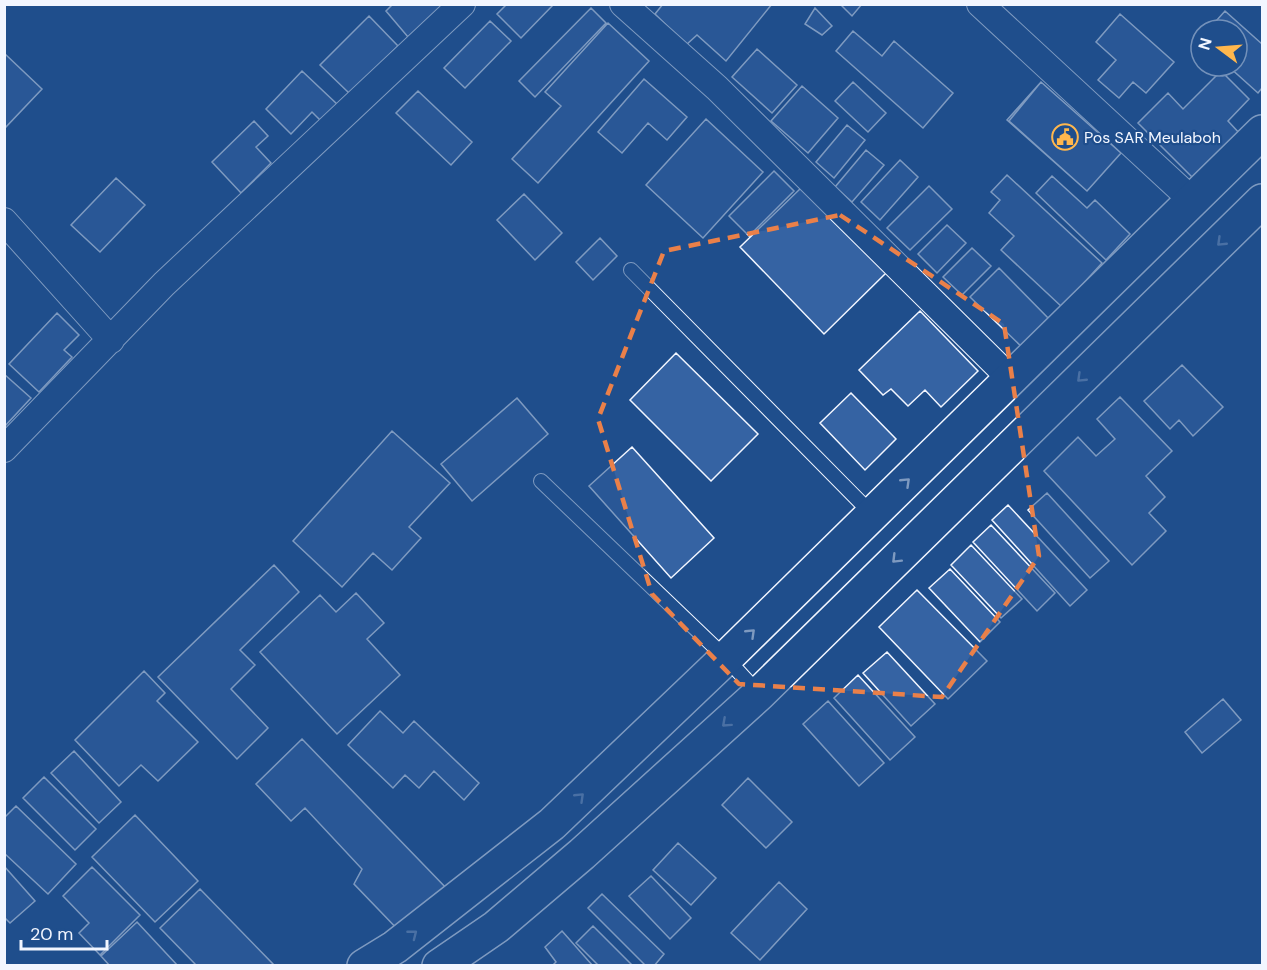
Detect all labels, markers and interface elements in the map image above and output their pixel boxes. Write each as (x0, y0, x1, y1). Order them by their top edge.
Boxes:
north arrow (1189, 18, 1249, 78)
text: N (1193, 35, 1217, 53)
public building icon: Pos SAR Meulaboh (1050, 122, 1080, 152)
place label: Pos SAR Meulaboh (1084, 127, 1221, 148)
one-way arrow (1217, 235, 1227, 246)
one-way arrow (1077, 370, 1088, 381)
one-way arrow (898, 479, 909, 490)
one-way arrow (893, 551, 904, 562)
one-way arrow (745, 629, 755, 640)
one-way arrow (723, 716, 734, 727)
one-way arrow (573, 793, 583, 804)
scale bar (21, 913, 106, 951)
text: 20 m (30, 922, 73, 946)
one-way arrow (406, 930, 417, 941)

